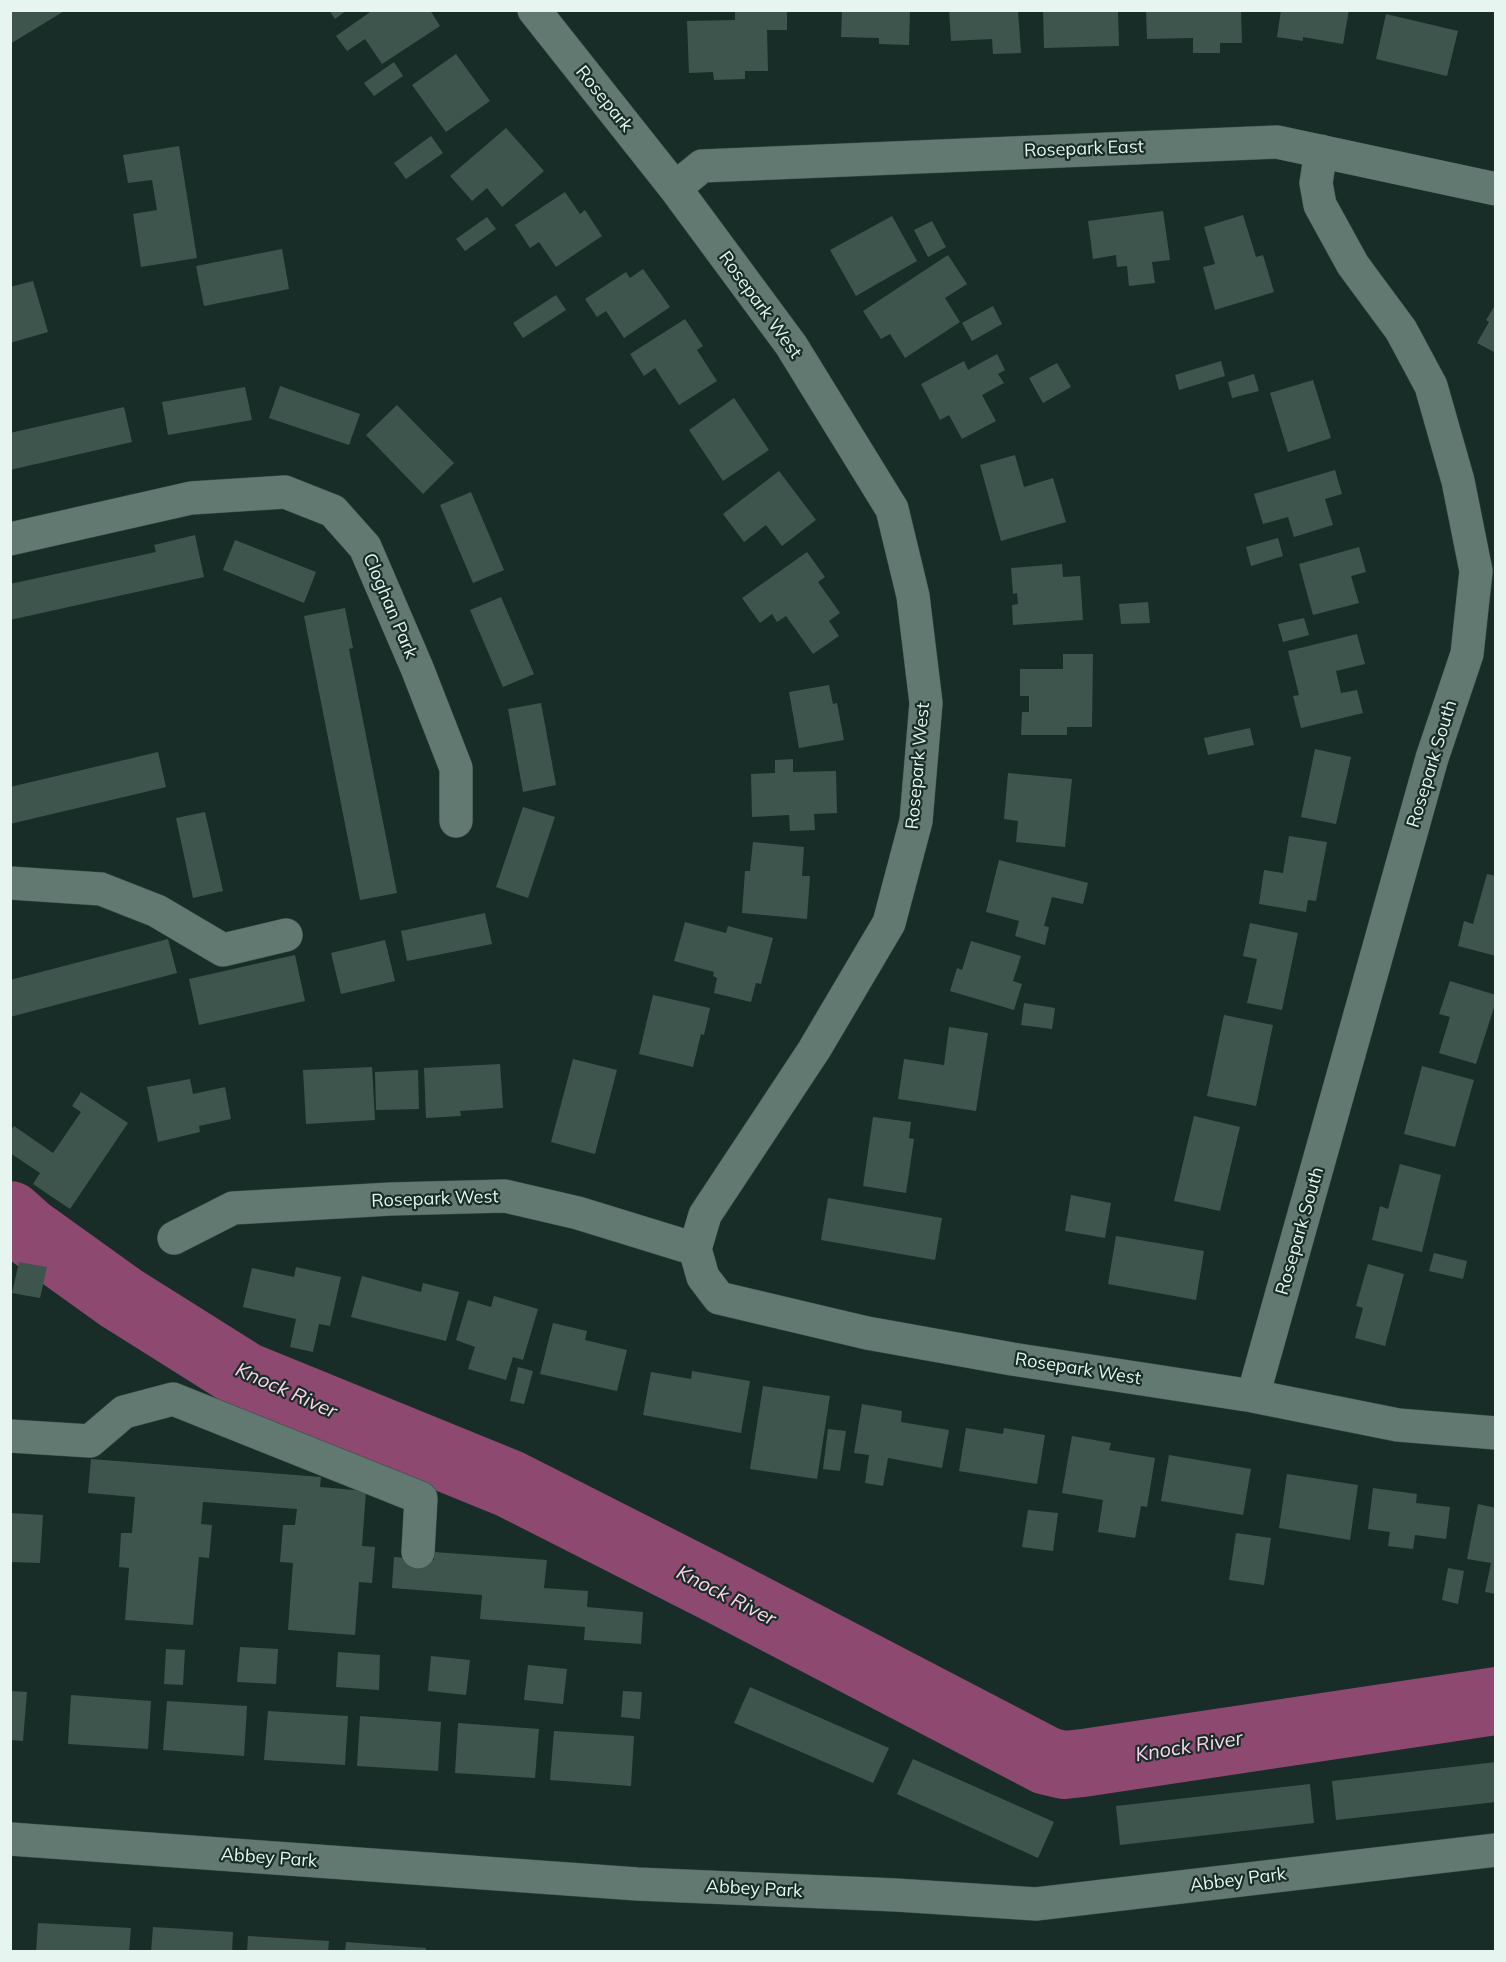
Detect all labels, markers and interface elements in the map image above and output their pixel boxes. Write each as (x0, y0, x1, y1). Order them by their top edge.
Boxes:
street label: Rosepark (571, 62, 637, 136)
street label: Rosepark East (1024, 136, 1144, 162)
street label: Rosepark West (714, 247, 806, 363)
street label: Cloghan Park (358, 550, 422, 662)
street label: Rosepark South (1402, 698, 1462, 830)
street label: Rosepark West (902, 702, 934, 830)
street label: Rosepark South (1271, 1165, 1329, 1297)
street label: Rosepark West (371, 1186, 499, 1212)
street label: Rosepark West (1013, 1348, 1143, 1390)
water label: Knock River (232, 1358, 340, 1424)
water label: Knock River (672, 1561, 780, 1631)
water label: Knock River (1134, 1727, 1244, 1767)
street label: Abbey Park (220, 1844, 318, 1872)
street label: Abbey Park (1189, 1863, 1287, 1897)
street label: Abbey Park (705, 1876, 803, 1902)

